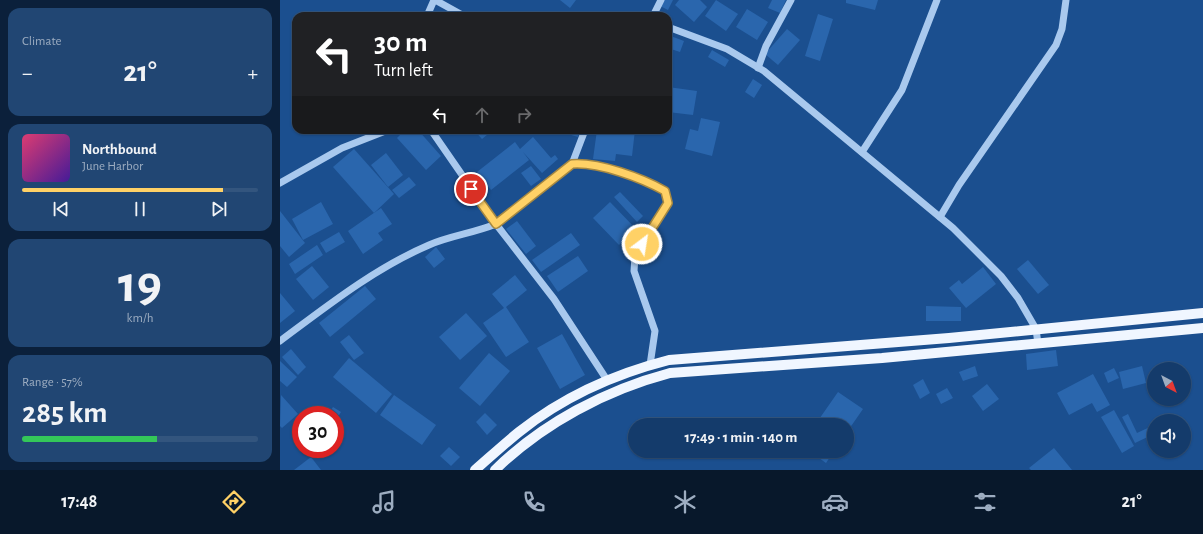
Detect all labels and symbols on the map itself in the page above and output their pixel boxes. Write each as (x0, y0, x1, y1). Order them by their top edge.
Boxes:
pin (454, 172, 488, 206)
position arrow (621, 223, 663, 265)
north arrow (1147, 362, 1191, 406)
speed limit sign: 30 (292, 406, 344, 458)

